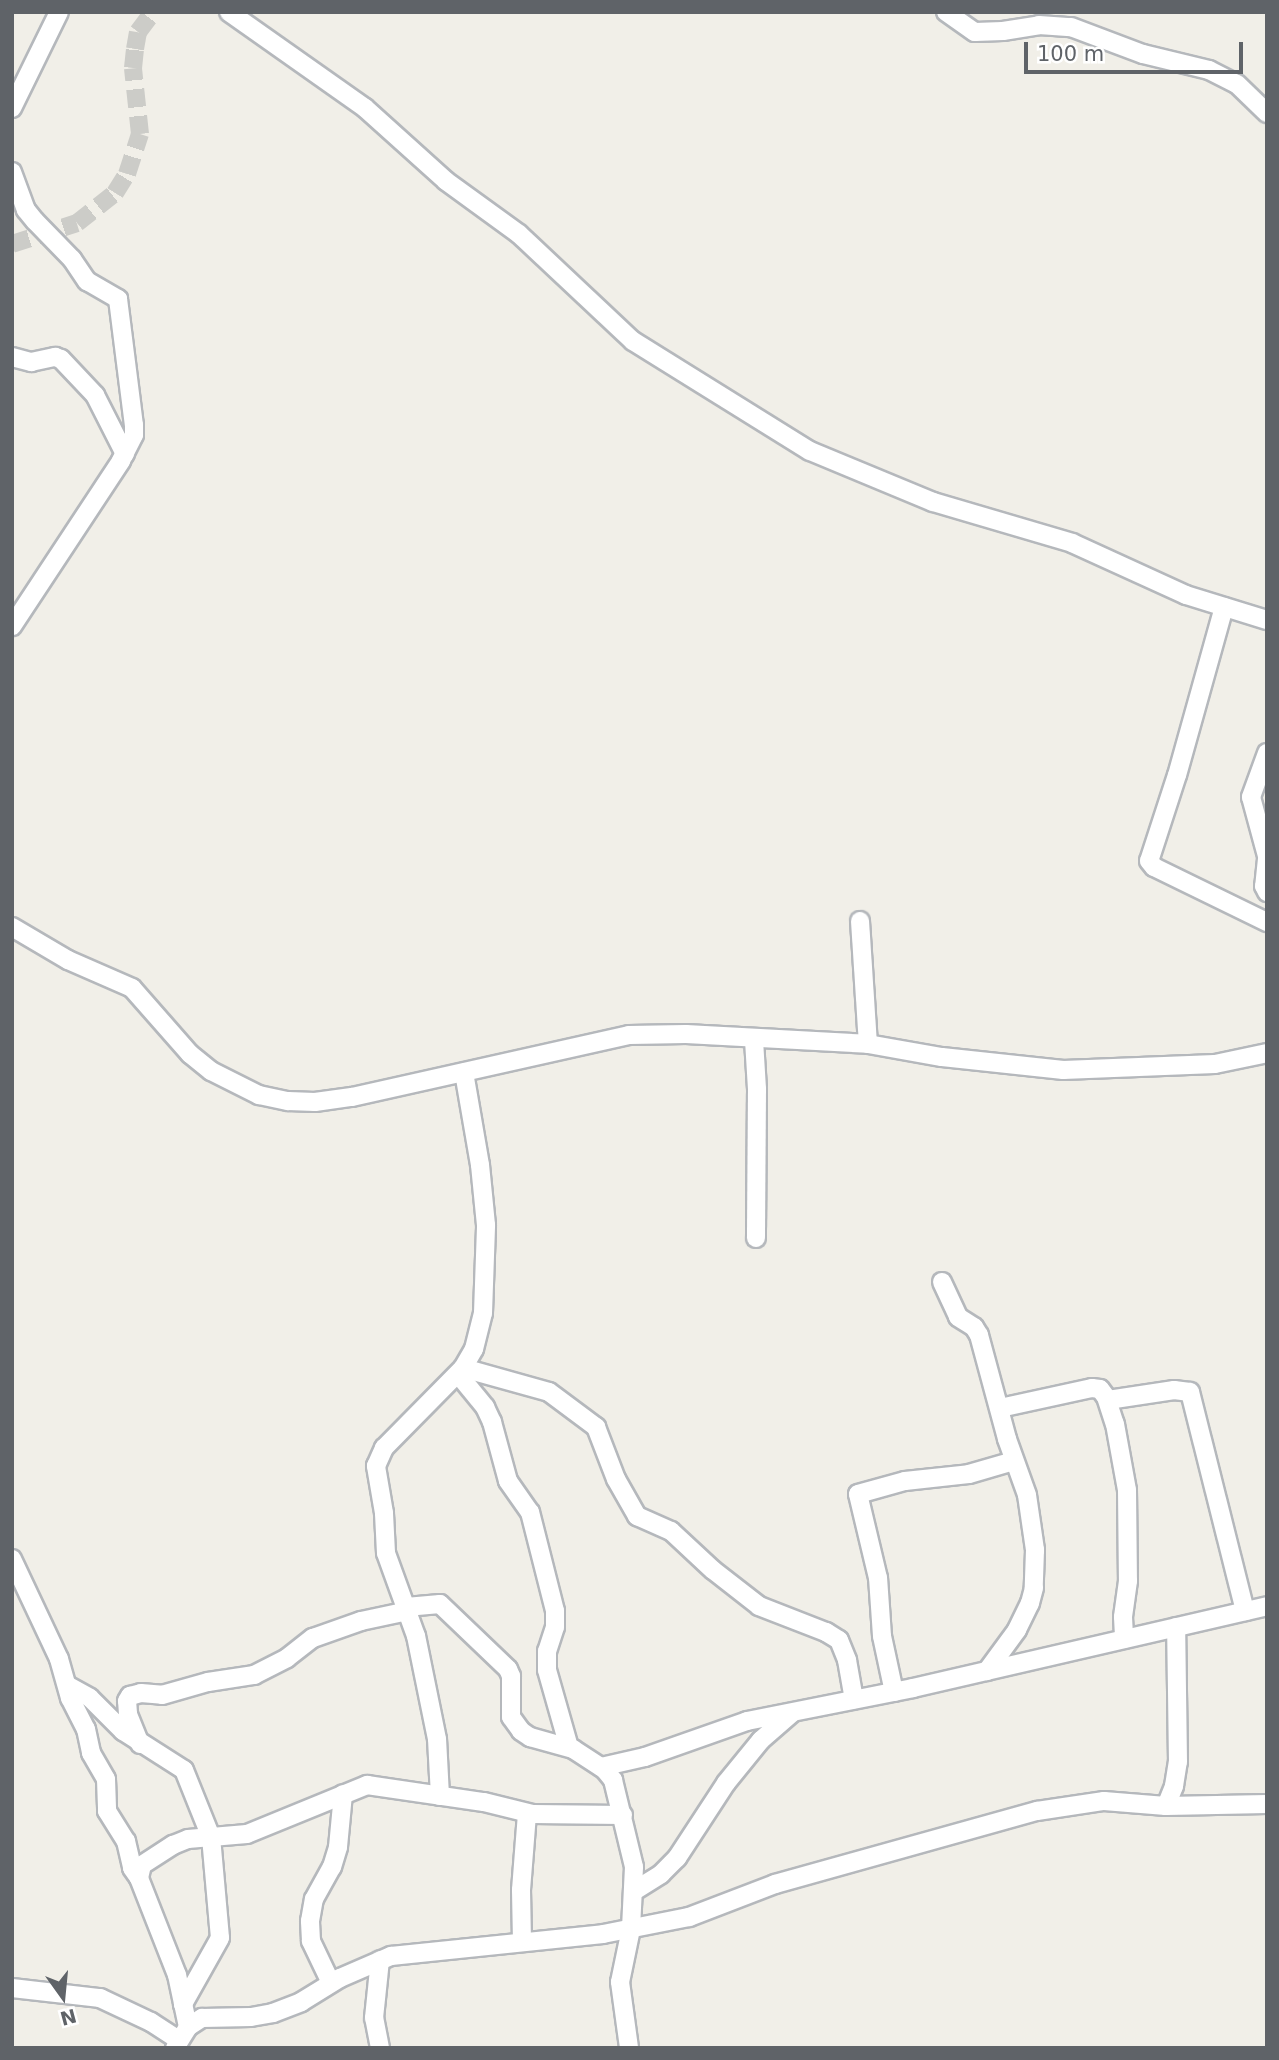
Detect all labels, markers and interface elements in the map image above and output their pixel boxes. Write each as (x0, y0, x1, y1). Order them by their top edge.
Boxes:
scale bar (1027, 28, 1246, 72)
text: 100 m (1037, 42, 1104, 66)
north arrow (28, 1962, 98, 2032)
text: N (58, 2005, 79, 2030)

